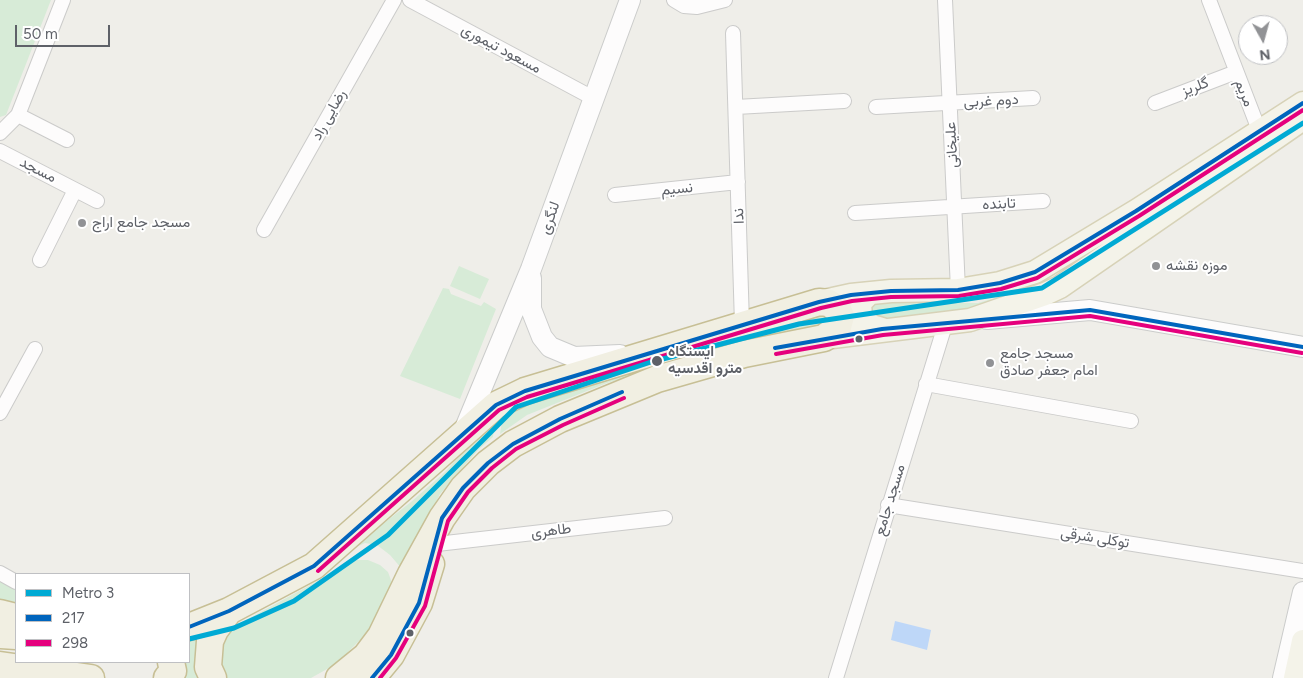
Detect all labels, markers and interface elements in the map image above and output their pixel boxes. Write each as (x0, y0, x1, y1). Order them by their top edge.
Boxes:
scale bar (18, 15, 112, 47)
north arrow (1238, 15, 1288, 65)
street label: مسعود تیموری (458, 20, 544, 78)
text: 50 m (23, 25, 58, 43)
text: N (1258, 45, 1271, 63)
street label: گلریز (1179, 74, 1211, 100)
street label: مریم (1230, 77, 1258, 109)
street label: رضایی راد (308, 86, 350, 144)
street label: دوم غربی (963, 91, 1019, 111)
street label: علیخانی (942, 121, 962, 169)
street label: مسجد (17, 153, 59, 187)
street label: نسیم (660, 178, 694, 200)
street label: تابنده (982, 194, 1016, 214)
street label: لنگری (536, 199, 564, 237)
street label: ندا (730, 208, 748, 224)
place label: مسجد جامع اراج (92, 214, 190, 232)
marker: مسجد جامع اراج (76, 217, 88, 229)
place label: موزه نقشه (1166, 257, 1228, 275)
marker: موزه نقشه (1150, 260, 1162, 272)
unlabelled marker (854, 334, 864, 344)
place label: ایستگاه مترو اقدسیه (668, 343, 742, 378)
place label: مسجد جامع امام جعفر صادق (1000, 345, 1098, 380)
marker: ایستگاه مترو اقدسیه (650, 354, 664, 368)
marker: مسجد جامع امام جعفر صادق (984, 357, 996, 369)
street label: مسجد جامع (871, 462, 909, 538)
street label: طاهری (530, 520, 572, 542)
street label: توکلی شرقی (1059, 524, 1131, 552)
legend (15, 573, 190, 663)
text: Metro 3 (62, 584, 114, 602)
text: 217 (62, 609, 85, 627)
unlabelled marker (405, 628, 415, 638)
text: 298 (62, 634, 88, 652)

